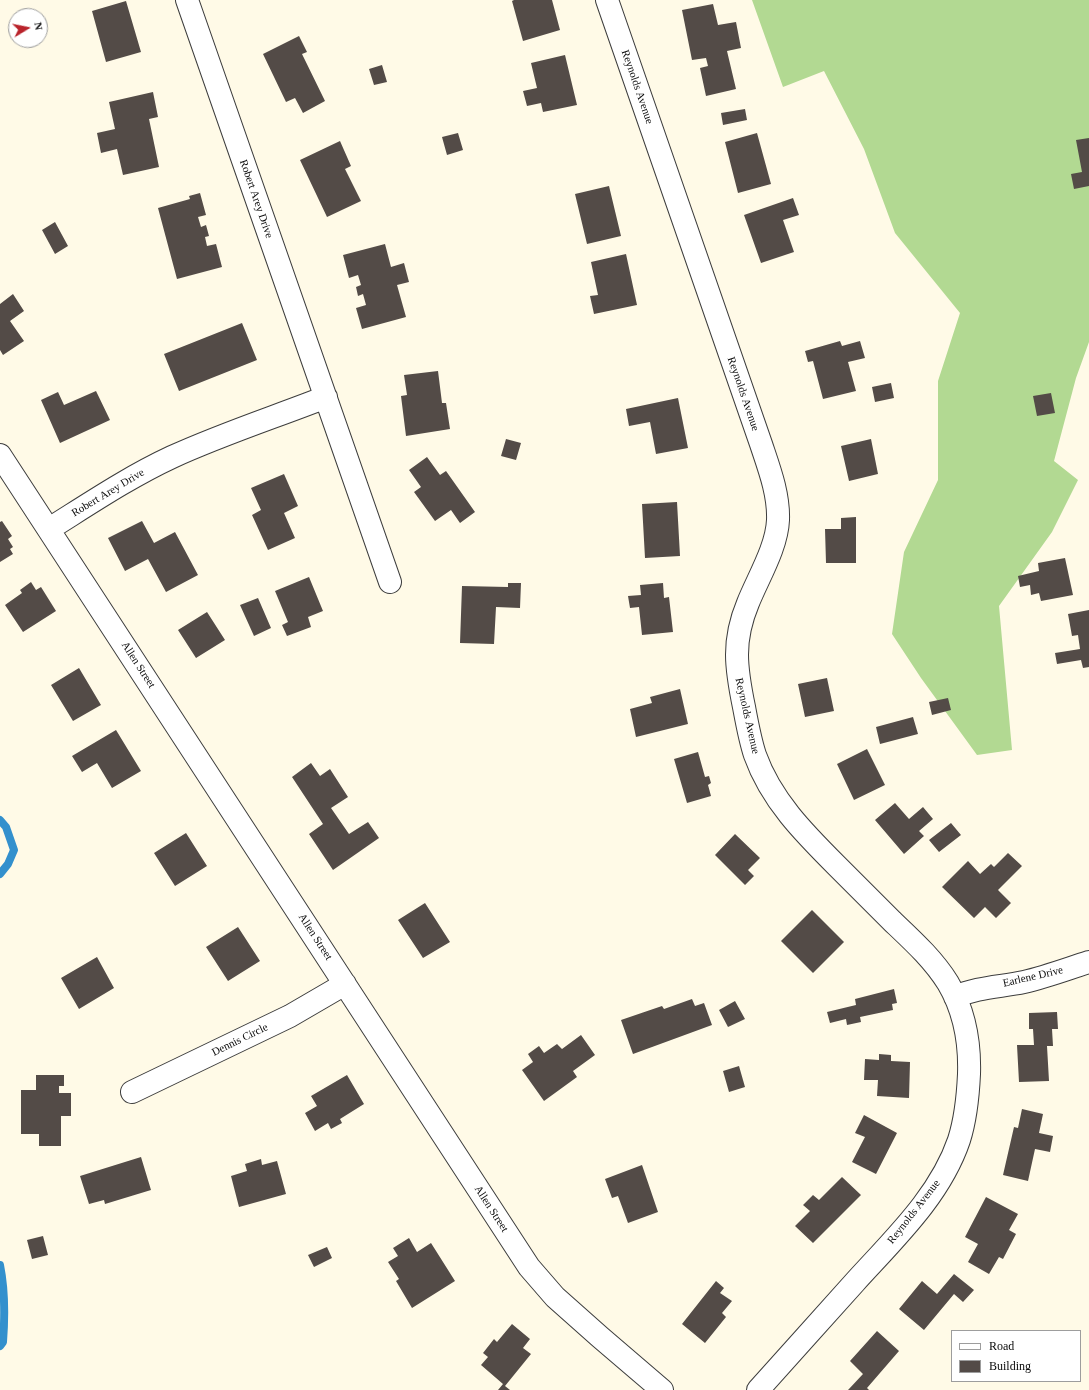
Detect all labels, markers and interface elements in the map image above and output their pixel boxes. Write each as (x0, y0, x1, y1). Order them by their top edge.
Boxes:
north arrow (8, 8, 48, 48)
text: N (32, 21, 45, 31)
street label: Reynolds Avenue (618, 48, 656, 126)
street label: Robert Arey Drive (236, 158, 276, 240)
street label: Reynolds Avenue (724, 355, 762, 433)
street label: Robert Arey Drive (69, 466, 147, 520)
street label: Allen Street (118, 639, 158, 691)
street label: Reynolds Avenue (732, 677, 762, 755)
street label: Allen Street (295, 911, 335, 963)
street label: Earlene Drive (1002, 964, 1064, 990)
street label: Dennis Circle (210, 1021, 270, 1059)
street label: Reynolds Avenue (885, 1177, 943, 1247)
street label: Allen Street (471, 1183, 511, 1235)
legend (951, 1330, 1081, 1382)
text: Road (989, 1339, 1014, 1353)
text: Building (989, 1359, 1031, 1373)

